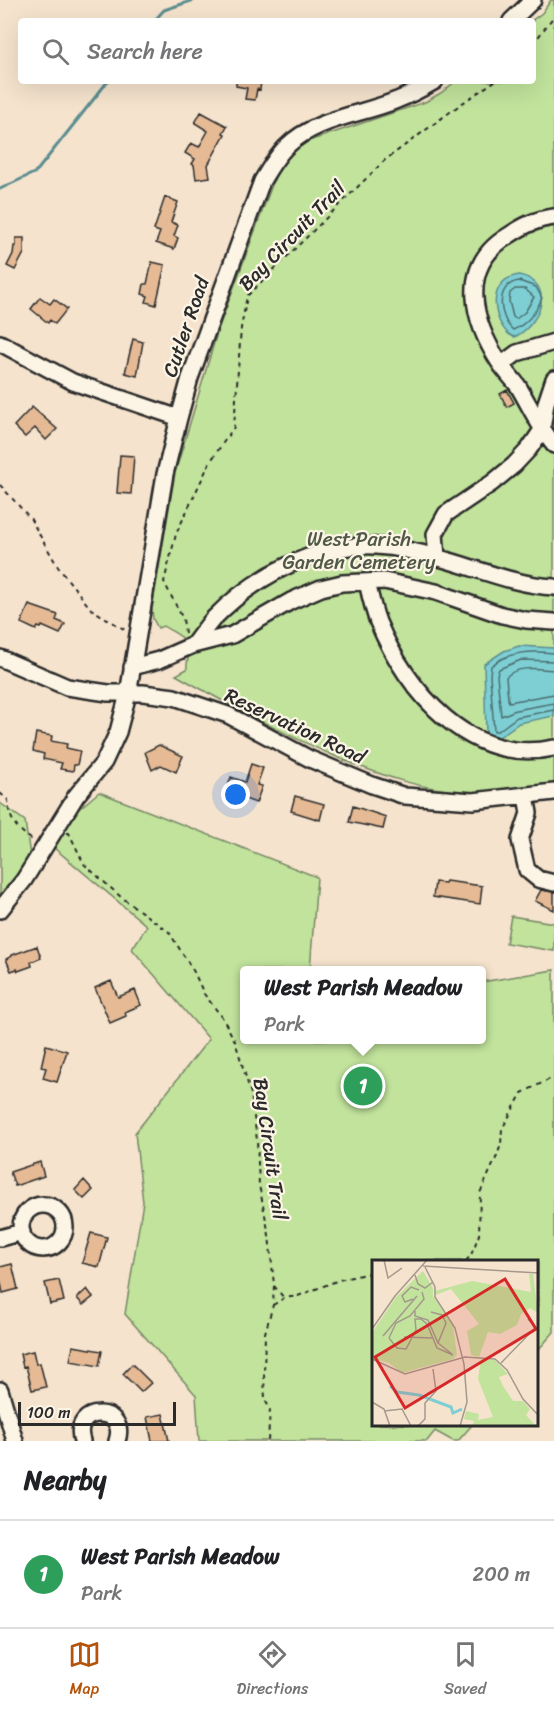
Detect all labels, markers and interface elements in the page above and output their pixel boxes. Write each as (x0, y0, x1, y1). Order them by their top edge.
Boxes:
search box (18, 18, 536, 84)
text: Search here (87, 32, 203, 71)
icon: search (39, 35, 72, 68)
street label: Bay Circuit Trail (230, 172, 355, 300)
street label: Cutler Road (153, 271, 220, 382)
park label: West Parish Garden Cemetery (283, 522, 436, 580)
street label: Reservation Road (219, 678, 373, 775)
your location (221, 780, 250, 809)
popup (240, 966, 486, 1044)
text: West Parish Meadow (264, 968, 462, 1007)
text: Park (264, 1007, 305, 1042)
pin: 1 (344, 1064, 382, 1108)
street label: Bay Circuit Trail (243, 1076, 297, 1223)
inset map (372, 1260, 539, 1426)
text: 100 m (27, 1398, 71, 1427)
scale bar (18, 1399, 176, 1426)
text: Nearby (24, 1457, 106, 1503)
text: West Parish Meadow (81, 1537, 279, 1576)
text: 1 (39, 1557, 48, 1592)
text: 200 m (473, 1557, 530, 1592)
text: Park (81, 1576, 122, 1611)
tab: Map (68, 1638, 101, 1703)
tab: Directions (237, 1638, 308, 1703)
tab: Saved (444, 1638, 486, 1703)

